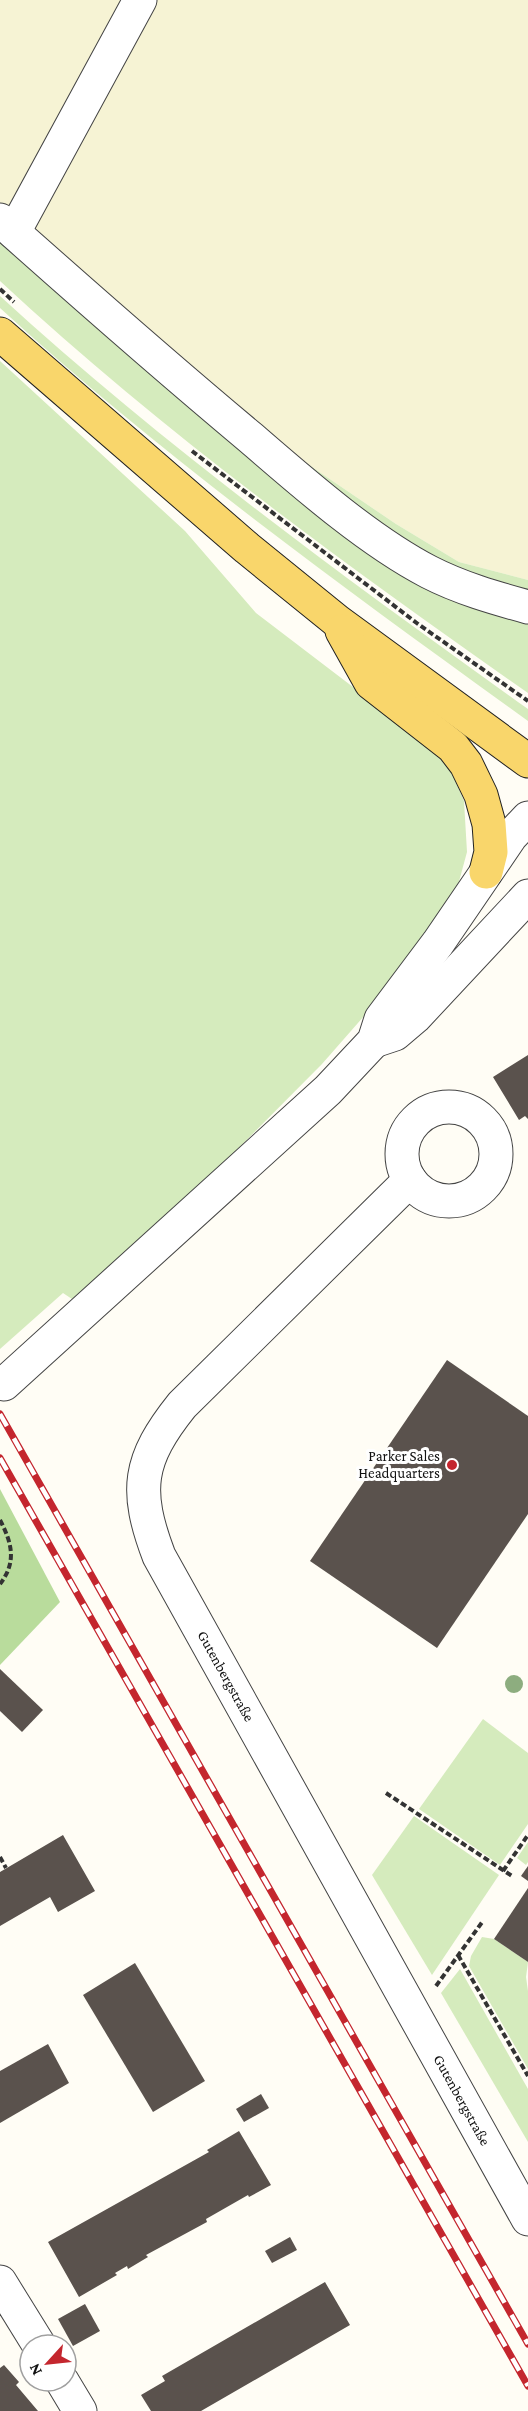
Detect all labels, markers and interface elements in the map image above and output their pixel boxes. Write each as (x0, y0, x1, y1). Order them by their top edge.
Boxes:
place label: Parker Sales Headquarters (358, 1448, 440, 1482)
marker: Parker Sales Headquarters (445, 1458, 459, 1472)
street label: Gutenbergstraße (194, 1628, 258, 1725)
street label: Gutenbergstraße (430, 2052, 494, 2149)
north arrow (18, 2333, 78, 2393)
text: N (25, 2361, 45, 2378)

